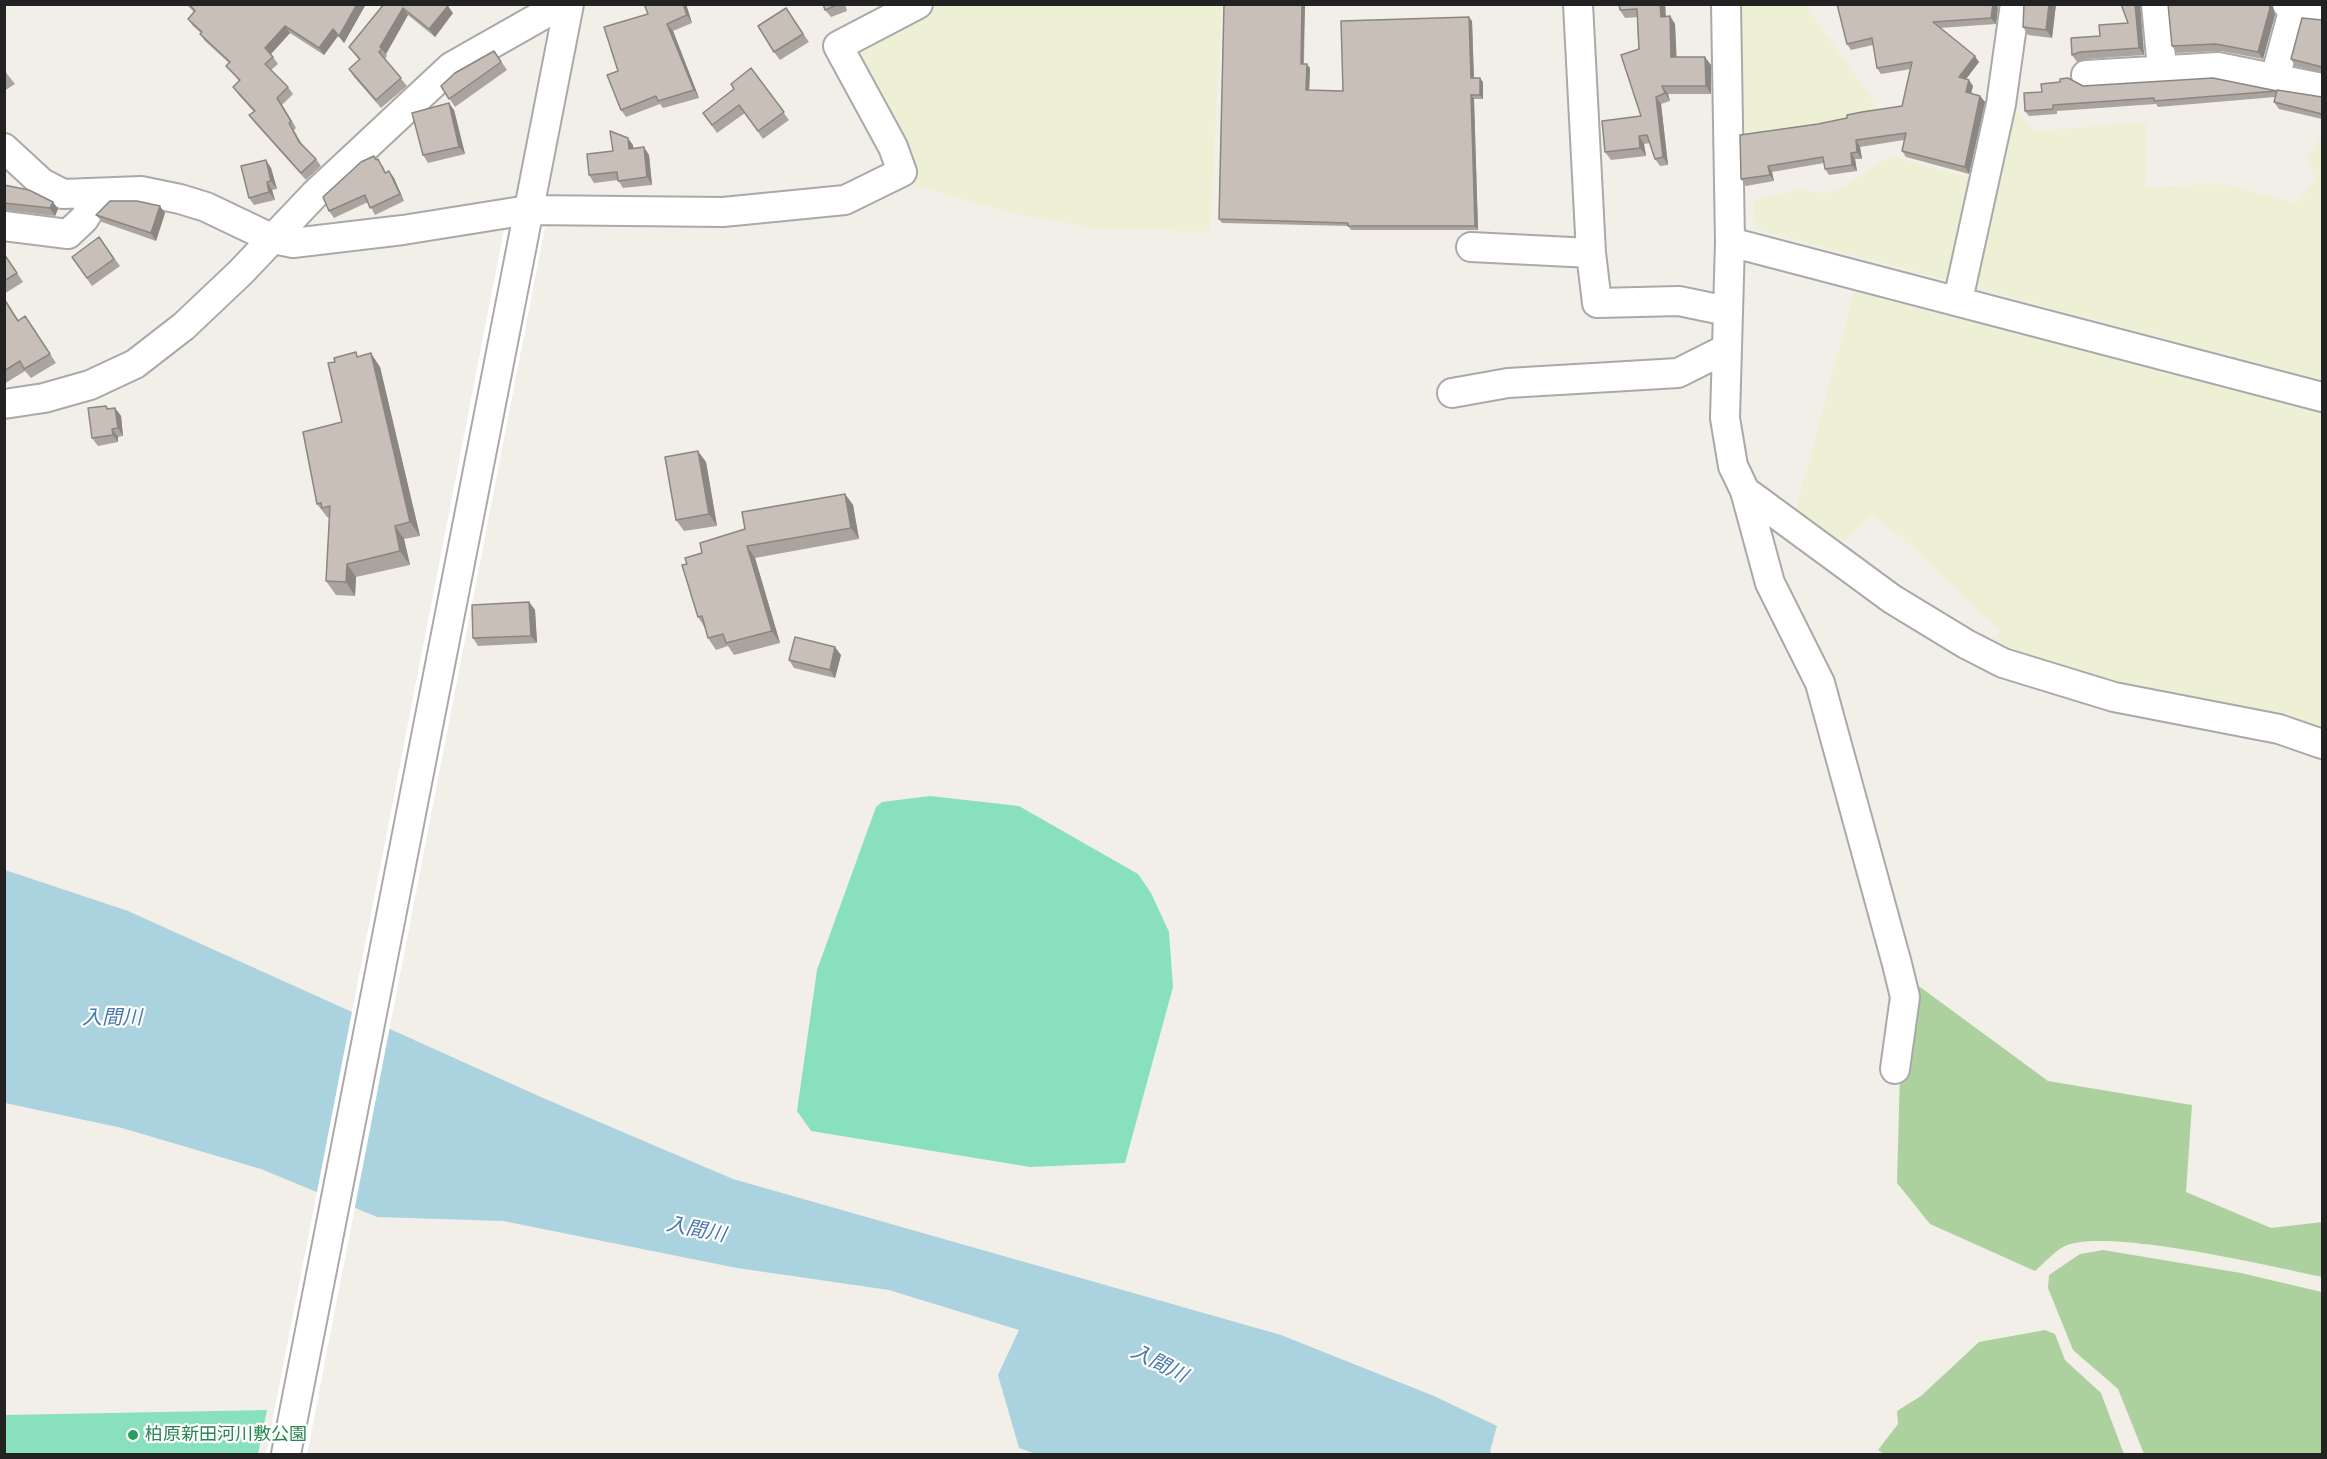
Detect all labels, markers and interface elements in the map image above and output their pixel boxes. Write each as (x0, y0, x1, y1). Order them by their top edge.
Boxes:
water label: 入間川 (82, 1006, 142, 1030)
water label: 入間川 (664, 1212, 728, 1248)
water label: 入間川 (1127, 1340, 1191, 1388)
place label: 柏原新田河川敷公園 (145, 1424, 307, 1446)
marker: 柏原新田河川敷公園 (126, 1428, 140, 1442)

